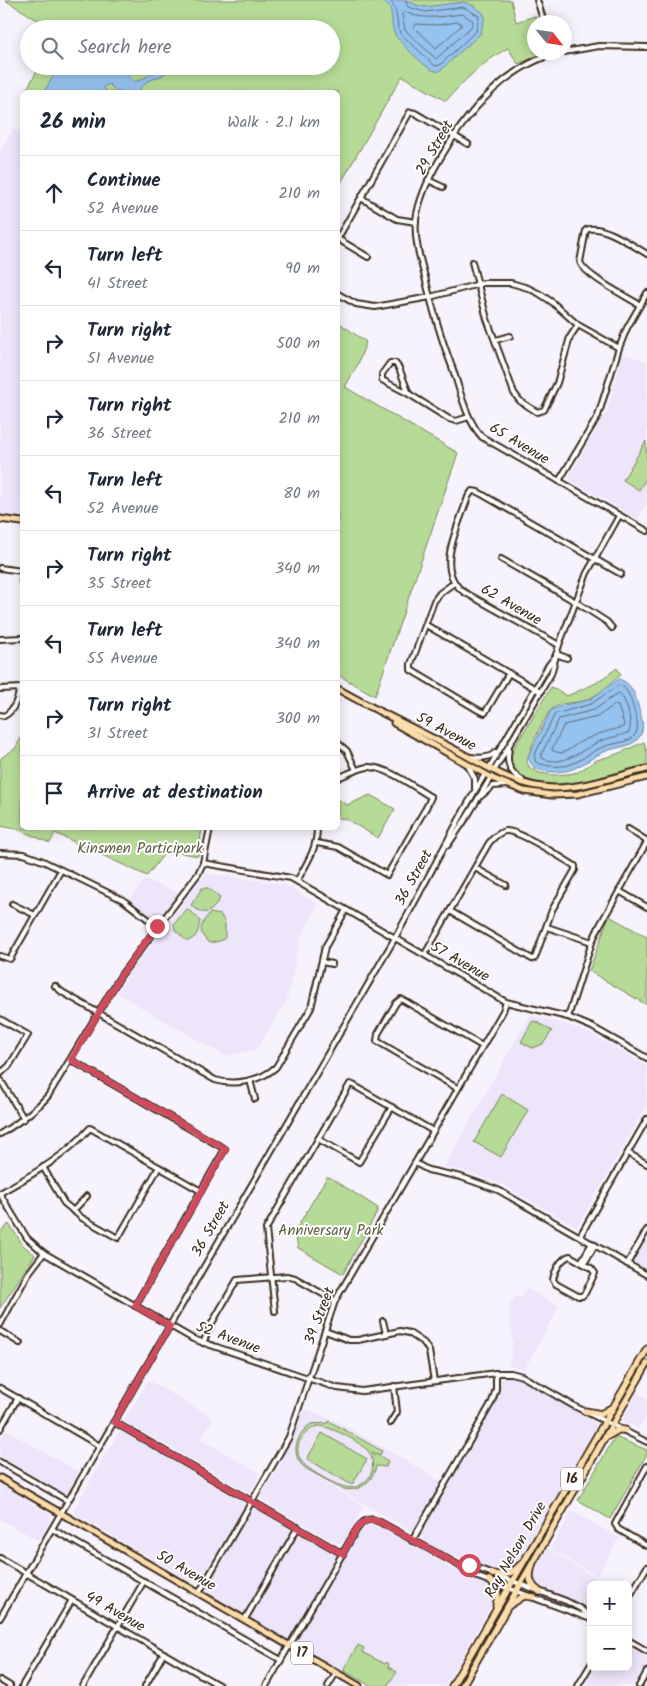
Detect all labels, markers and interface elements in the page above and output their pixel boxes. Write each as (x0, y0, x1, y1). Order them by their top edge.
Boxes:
north arrow (527, 15, 572, 60)
search box (20, 20, 340, 75)
text: Search here (78, 33, 172, 63)
icon: search (38, 34, 66, 62)
text: 26 min (40, 106, 106, 139)
text: Walk · 2.1 km (227, 110, 320, 135)
street label: 29 Street (410, 116, 461, 180)
text: Continue (87, 166, 160, 196)
icon: ahead (40, 179, 68, 207)
text: 210 m (279, 181, 320, 206)
text: 52 Avenue (87, 196, 158, 221)
text: Turn left (87, 241, 162, 271)
icon: left (40, 254, 68, 282)
text: 90 m (285, 256, 320, 281)
text: 41 Street (87, 271, 148, 296)
text: Turn right (87, 316, 172, 346)
icon: right (40, 329, 68, 357)
text: 500 m (276, 331, 320, 356)
text: 51 Avenue (87, 346, 154, 371)
text: Turn right (87, 391, 172, 421)
icon: right (40, 404, 68, 432)
text: 210 m (279, 406, 320, 431)
street label: 65 Avenue (484, 417, 554, 472)
text: 36 Street (87, 421, 152, 446)
text: Turn left (87, 466, 162, 496)
icon: left (40, 479, 68, 507)
text: 80 m (283, 481, 320, 506)
text: 52 Avenue (87, 496, 158, 521)
text: Turn right (87, 541, 172, 571)
icon: right (40, 554, 68, 582)
text: 340 m (275, 556, 320, 581)
text: 35 Street (87, 571, 152, 596)
street label: 62 Avenue (476, 578, 546, 632)
text: Turn left (87, 616, 162, 646)
icon: left (40, 629, 68, 657)
text: 340 m (275, 631, 320, 656)
text: 55 Avenue (87, 646, 158, 671)
text: Turn right (87, 691, 172, 721)
icon: right (40, 704, 68, 732)
text: 300 m (276, 706, 320, 731)
street label: 59 Avenue (411, 706, 481, 758)
text: 31 Street (87, 721, 148, 746)
text: Arrive at destination (87, 778, 263, 808)
icon: arrive (40, 779, 68, 807)
park label: Kinsmen Participark (77, 837, 204, 861)
street label: 36 Street (389, 845, 439, 910)
route end (146, 915, 169, 938)
street label: 57 Avenue (426, 935, 494, 989)
street label: 36 Street (185, 1196, 237, 1261)
park label: Anniversary Park (278, 1219, 385, 1243)
street label: 39 Street (298, 1284, 342, 1348)
street label: 52 Avenue (192, 1315, 264, 1361)
road number: 16 (561, 1468, 583, 1490)
street label: Ray Nelson Drive (479, 1497, 553, 1603)
street label: 50 Avenue (152, 1544, 221, 1598)
route start (458, 1554, 481, 1577)
map controls (587, 1581, 632, 1671)
button: + (587, 1581, 632, 1626)
street label: 49 Avenue (81, 1585, 150, 1639)
button: − (587, 1626, 632, 1671)
road number: 17 (291, 1642, 313, 1665)

